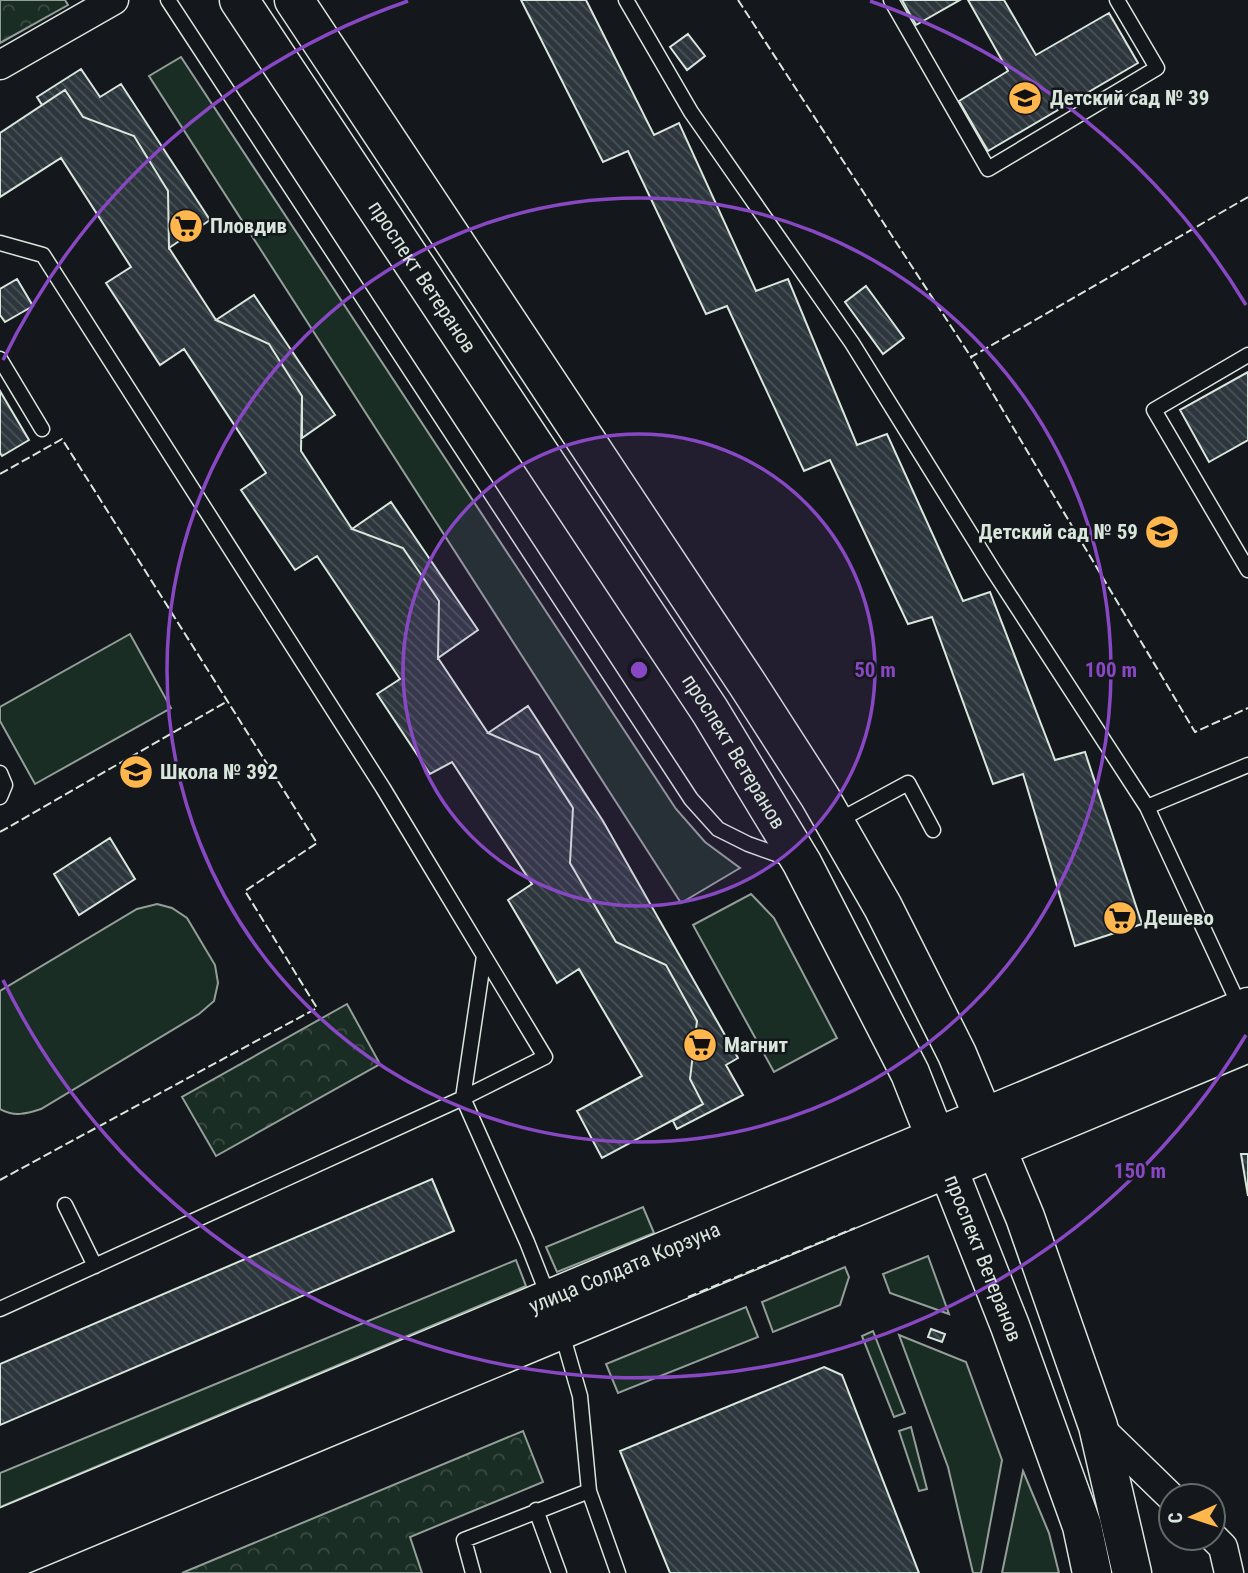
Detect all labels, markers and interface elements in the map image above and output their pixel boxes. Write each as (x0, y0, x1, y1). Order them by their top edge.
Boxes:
school or university icon: Детский сад № 39 (1006, 79, 1044, 117)
place label: Детский сад № 39 (1050, 86, 1209, 110)
street label: проспект Ветеранов (363, 196, 481, 357)
supermarket icon: Пловдив (167, 207, 205, 245)
place label: Пловдив (210, 214, 287, 238)
school or university icon: Детский сад № 59 (1143, 513, 1181, 551)
place label: Детский сад № 59 (979, 520, 1138, 544)
centre of rings (627, 658, 651, 682)
text: 50 m (854, 658, 896, 682)
text: 100 m (1085, 658, 1137, 682)
street label: проспект Ветеранов (677, 670, 791, 833)
school or university icon: Школа № 392 (117, 753, 155, 791)
place label: Школа № 392 (160, 760, 278, 784)
supermarket icon: Дешево (1101, 899, 1139, 937)
place label: Дешево (1144, 906, 1214, 930)
supermarket icon: Магнит (681, 1026, 719, 1064)
place label: Магнит (724, 1033, 789, 1057)
text: 150 m (1114, 1159, 1166, 1183)
street label: проспект Ветеранов (940, 1172, 1027, 1345)
street label: улица Солдата Корзуна (525, 1217, 724, 1318)
north arrow (1157, 1482, 1227, 1552)
text: С (1164, 1512, 1187, 1524)

